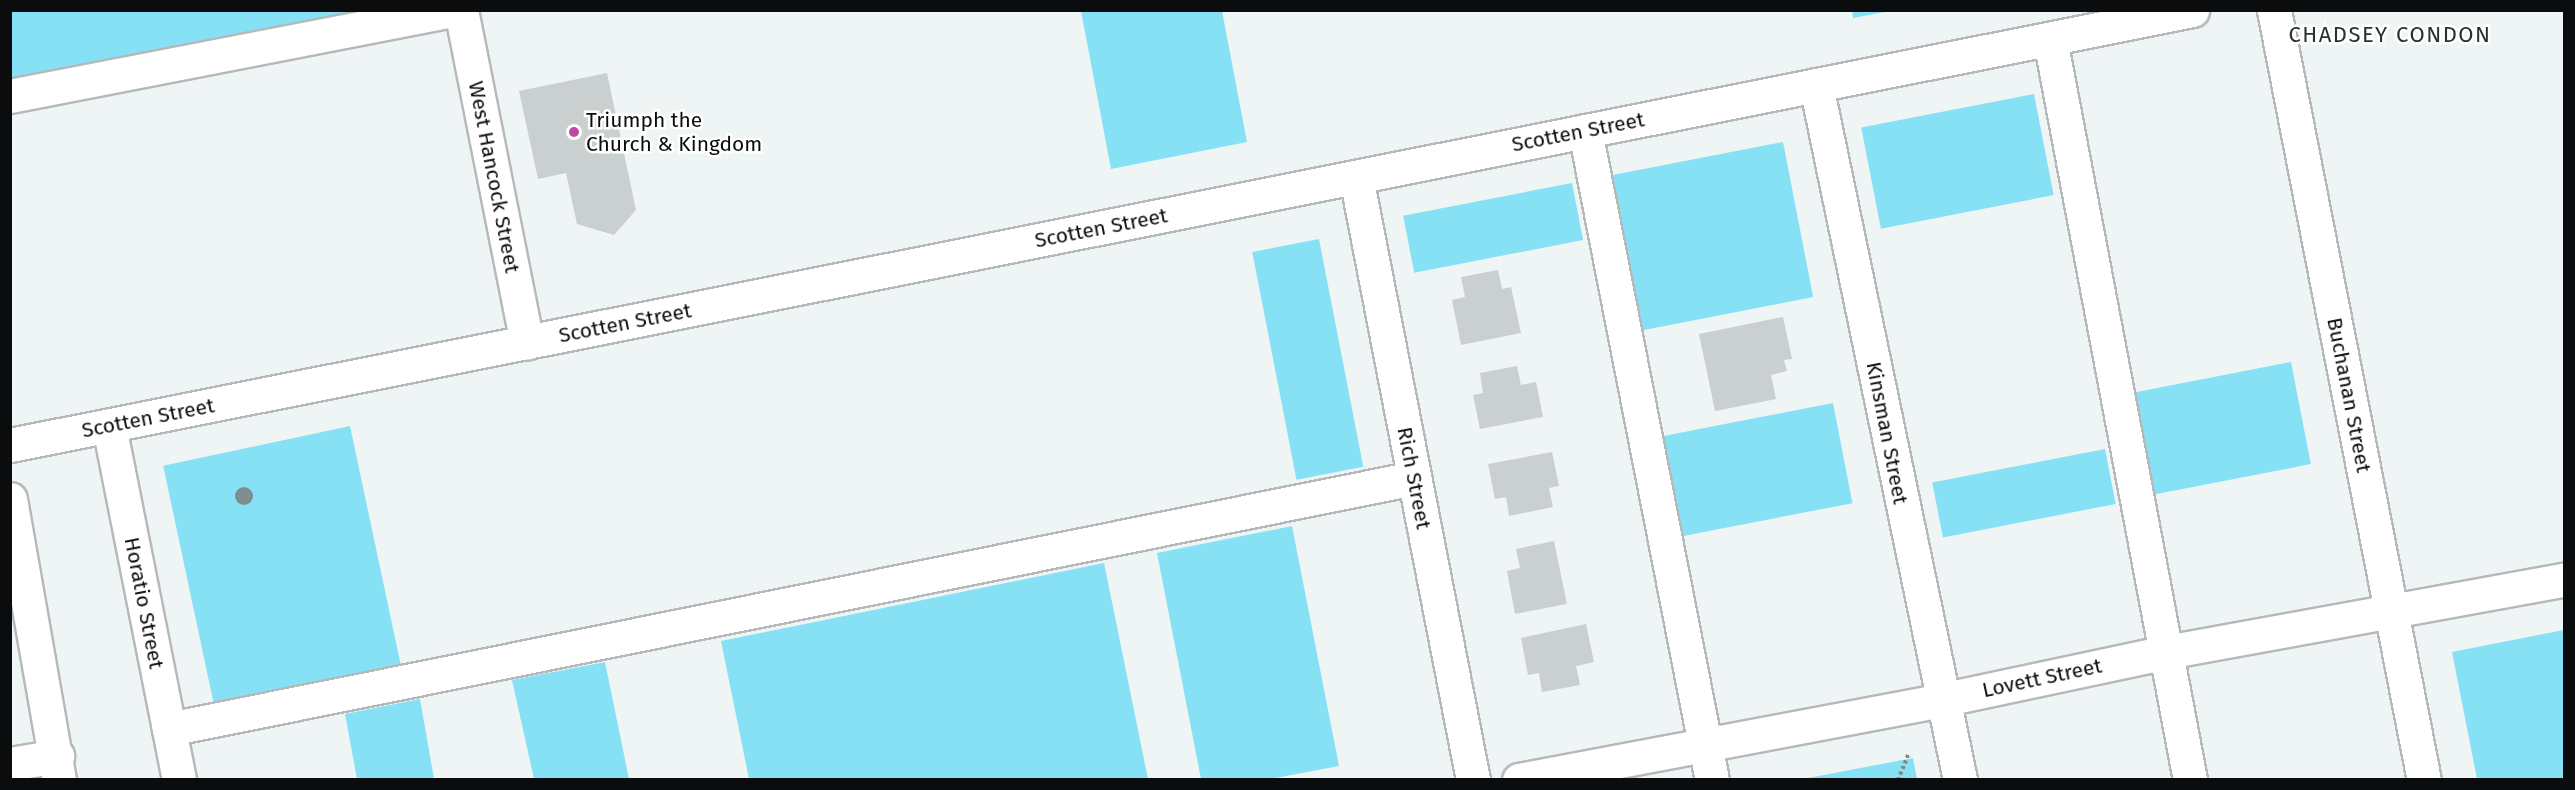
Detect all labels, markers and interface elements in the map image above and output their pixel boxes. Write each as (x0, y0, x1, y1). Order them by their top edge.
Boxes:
district label: CHADSEY CONDON (2288, 22, 2492, 48)
street label: West Hancock Street (463, 79, 525, 275)
place label: Triumph the Church & Kingdom (586, 107, 762, 157)
street label: Scotten Street (1510, 107, 1646, 157)
marker: Triumph the Church & Kingdom (567, 125, 581, 139)
street label: Scotten Street (1033, 203, 1169, 253)
street label: Scotten Street (557, 298, 693, 348)
street label: Buchanan Street (2322, 315, 2376, 475)
street label: Kinsman Street (1861, 360, 1913, 506)
street label: Scotten Street (80, 393, 216, 443)
street label: Rich Street (1392, 425, 1436, 531)
street label: Horatio Street (119, 535, 169, 671)
street label: Lovett Street (1980, 653, 2104, 703)

